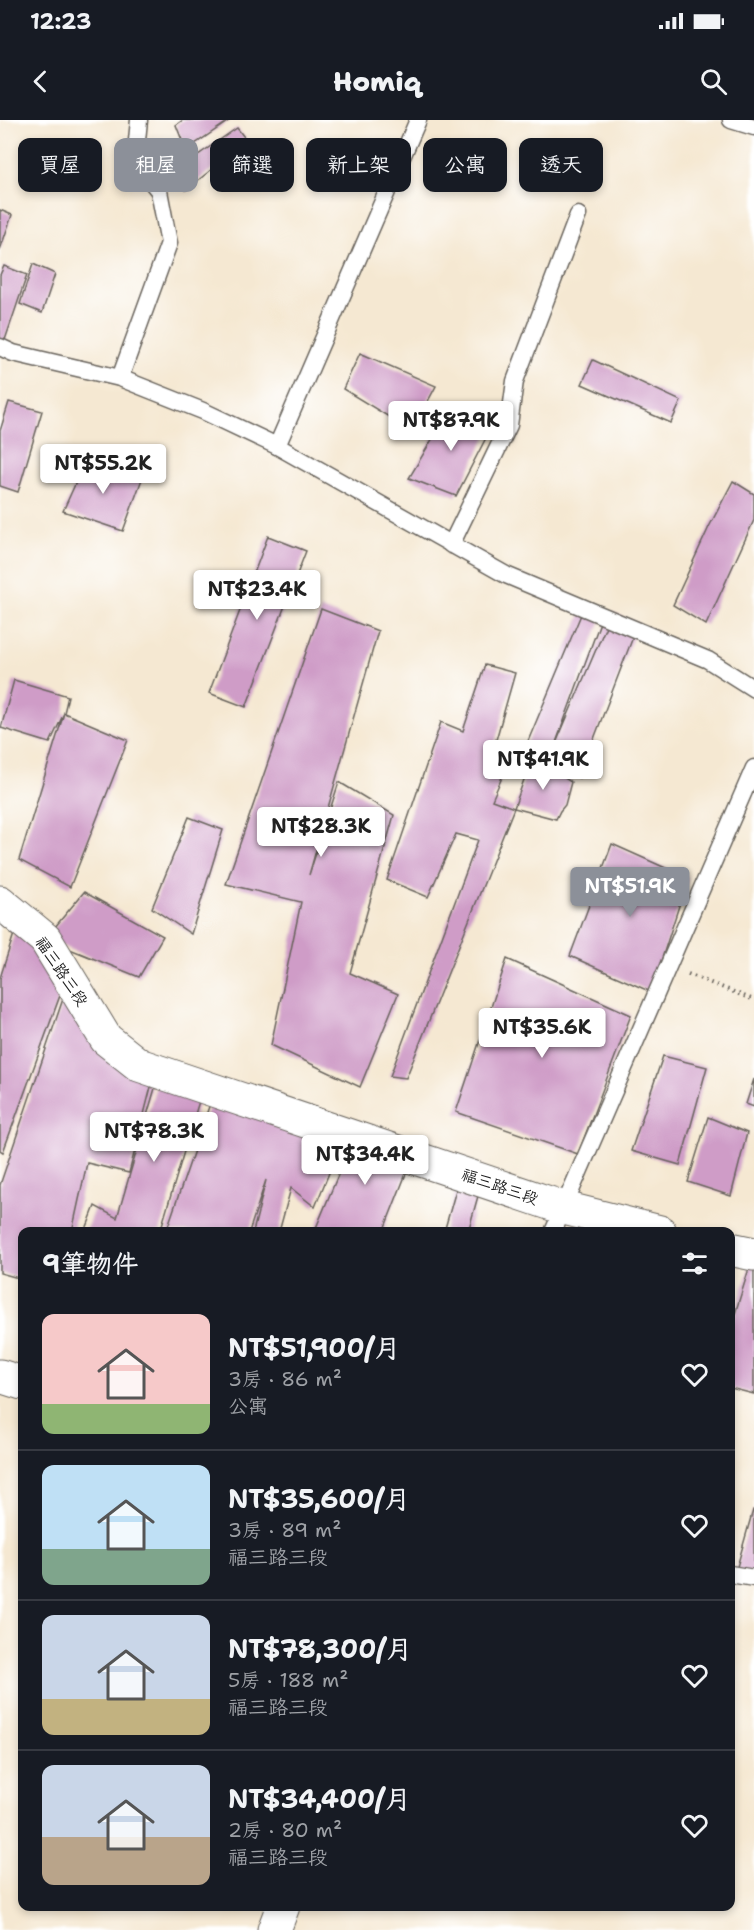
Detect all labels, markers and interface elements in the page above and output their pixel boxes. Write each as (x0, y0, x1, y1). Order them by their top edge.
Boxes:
text: 12:23 (30, 7, 91, 36)
text: Homiq (333, 63, 421, 100)
icon: back (24, 65, 57, 98)
icon: search (697, 65, 730, 98)
chip: 買屋 (18, 138, 102, 192)
chip: 租屋 (114, 138, 198, 192)
chip: 篩選 (210, 138, 294, 192)
chip: 新上架 (306, 138, 411, 192)
chip: 公寓 (423, 138, 507, 192)
chip: 透天 (519, 138, 603, 192)
pin: NT$87.9K (389, 401, 513, 452)
text: NT$87.9K (402, 407, 500, 433)
pin: NT$55.2K (41, 444, 165, 495)
text: NT$55.2K (54, 450, 152, 476)
pin: NT$23.4K (195, 570, 319, 621)
text: NT$23.4K (207, 576, 307, 602)
pin: NT$41.9K (481, 740, 605, 791)
text: NT$41.9K (497, 746, 589, 772)
pin: NT$28.3K (259, 807, 383, 858)
text: NT$28.3K (271, 813, 371, 839)
pin: NT$51.9K (568, 867, 692, 918)
text: NT$51.9K (584, 873, 676, 899)
street label: 福三路三段 (31, 932, 93, 1010)
pin: NT$35.6K (480, 1008, 604, 1059)
text: NT$35.6K (493, 1014, 591, 1040)
pin: NT$78.3K (92, 1112, 216, 1163)
text: NT$78.3K (104, 1118, 204, 1144)
pin: NT$34.4K (303, 1135, 427, 1186)
text: NT$34.4K (315, 1141, 415, 1167)
street label: 福三路三段 (459, 1164, 541, 1209)
text: 9筆物件 (42, 1246, 138, 1281)
icon: filters (678, 1247, 711, 1280)
text: NT$51,900/月 (228, 1330, 400, 1365)
icon: home (90, 1338, 162, 1410)
icon: heart (678, 1358, 711, 1391)
text: 3房 · 86 m² (228, 1366, 342, 1392)
text: 公寓 (228, 1393, 268, 1419)
text: NT$35,600/月 (228, 1481, 410, 1516)
icon: home (90, 1489, 162, 1561)
icon: heart (678, 1509, 711, 1542)
text: 3房 · 89 m² (228, 1517, 342, 1543)
text: 福三路三段 (228, 1544, 328, 1570)
text: NT$78,300/月 (228, 1631, 412, 1666)
icon: home (90, 1639, 162, 1711)
icon: heart (678, 1659, 711, 1692)
text: 5房 · 188 m² (228, 1667, 348, 1693)
text: 福三路三段 (228, 1694, 328, 1720)
text: NT$34,400/月 (228, 1781, 411, 1816)
icon: home (90, 1789, 162, 1861)
icon: heart (678, 1809, 711, 1842)
text: 2房 · 80 m² (228, 1817, 342, 1843)
text: 福三路三段 (228, 1844, 328, 1870)

